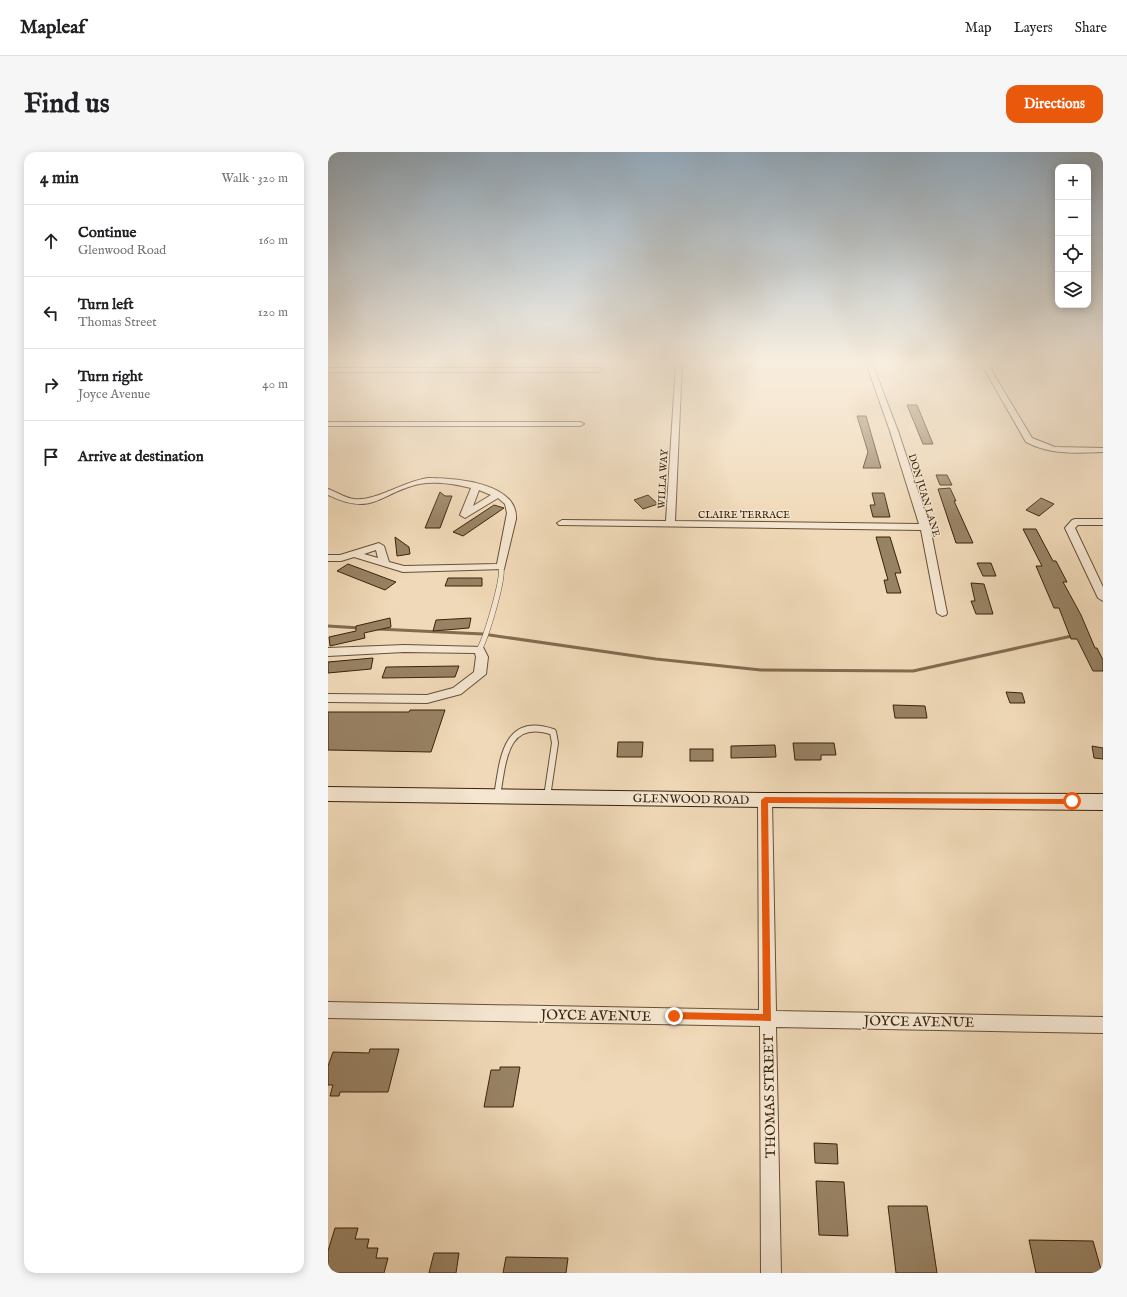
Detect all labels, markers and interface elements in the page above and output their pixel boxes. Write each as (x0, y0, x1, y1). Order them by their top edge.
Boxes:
text: Mapleaf (20, 16, 85, 40)
text: Map (965, 19, 992, 37)
text: Layers (1014, 19, 1053, 37)
text: Share (1075, 19, 1107, 37)
button: Directions (1006, 85, 1103, 123)
text: Find us (24, 87, 110, 122)
map controls (1055, 164, 1091, 308)
button: + (1055, 164, 1091, 200)
text: 4 min (40, 168, 79, 189)
text: Walk · 320 m (222, 170, 288, 187)
button: − (1055, 200, 1091, 236)
text: Continue (78, 223, 136, 242)
icon: ahead (40, 230, 62, 252)
text: 160 m (258, 232, 288, 249)
button: locate (1055, 236, 1091, 272)
text: Glenwood Road (78, 242, 166, 259)
button: layers (1055, 272, 1091, 308)
text: Turn left (78, 295, 134, 314)
icon: left (40, 302, 62, 324)
text: 120 m (258, 304, 288, 321)
text: Thomas Street (78, 314, 157, 331)
text: Turn right (78, 367, 143, 386)
icon: right (40, 374, 62, 396)
text: 40 m (262, 376, 288, 393)
text: Joyce Avenue (78, 386, 150, 403)
icon: arrive (40, 446, 62, 468)
text: Arrive at destination (78, 447, 204, 466)
street label: WILLA WAY (655, 448, 672, 509)
street label: DON JUAN LANE (905, 452, 942, 539)
street label: CLAIRE TERRACE (698, 509, 790, 522)
street label: GLENWOOD ROAD (633, 791, 750, 808)
route start (1063, 792, 1081, 810)
street label: JOYCE AVENUE (539, 1006, 652, 1026)
route end (665, 1007, 683, 1025)
street label: JOYCE AVENUE (862, 1012, 975, 1032)
street label: THOMAS STREET (760, 1033, 780, 1158)

